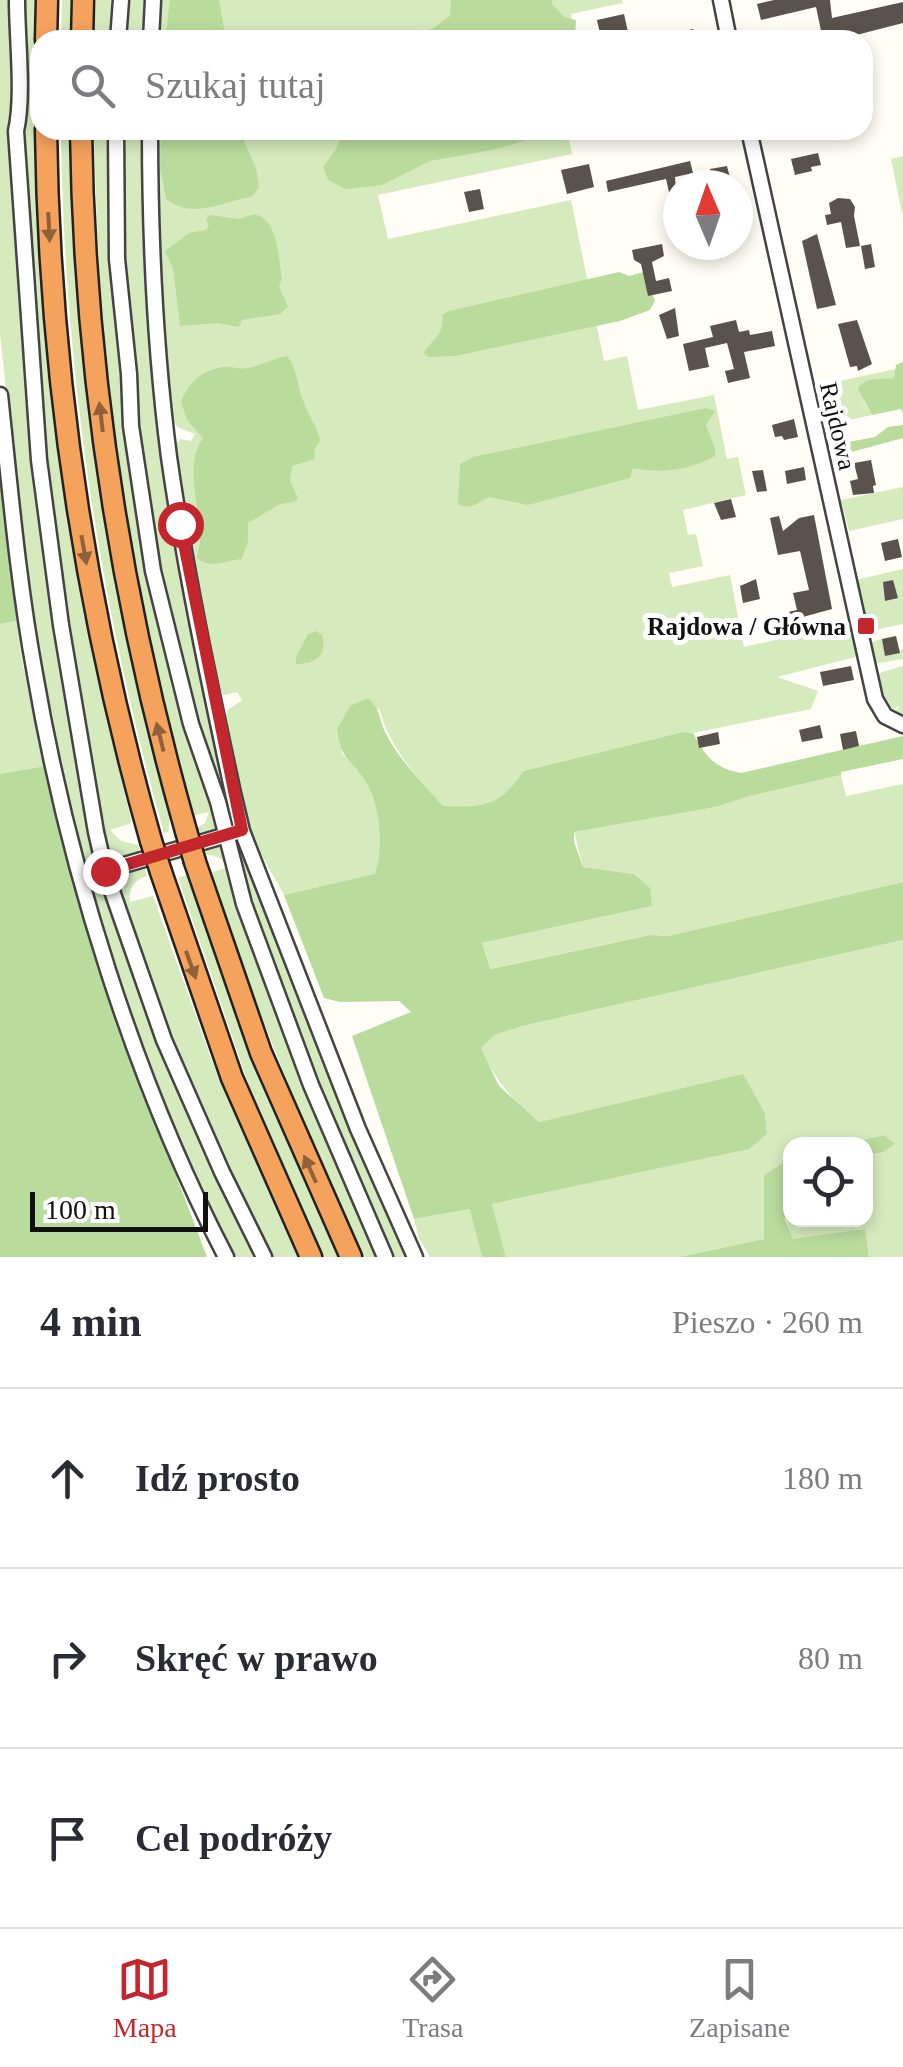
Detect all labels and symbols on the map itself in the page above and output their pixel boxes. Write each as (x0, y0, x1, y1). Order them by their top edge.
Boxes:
north arrow (663, 170, 753, 260)
one-way arrow (41, 212, 57, 244)
street label: Rajdowa (815, 380, 861, 472)
one-way arrow (93, 401, 109, 433)
route start (158, 502, 204, 548)
one-way arrow (77, 535, 92, 567)
place label: Rajdowa / Główna (647, 613, 846, 640)
marker: Rajdowa / Główna (855, 615, 877, 637)
one-way arrow (152, 721, 167, 752)
route end (83, 849, 129, 895)
one-way arrow (184, 950, 199, 980)
one-way arrow (302, 1154, 318, 1184)
scale bar (30, 1187, 208, 1232)

